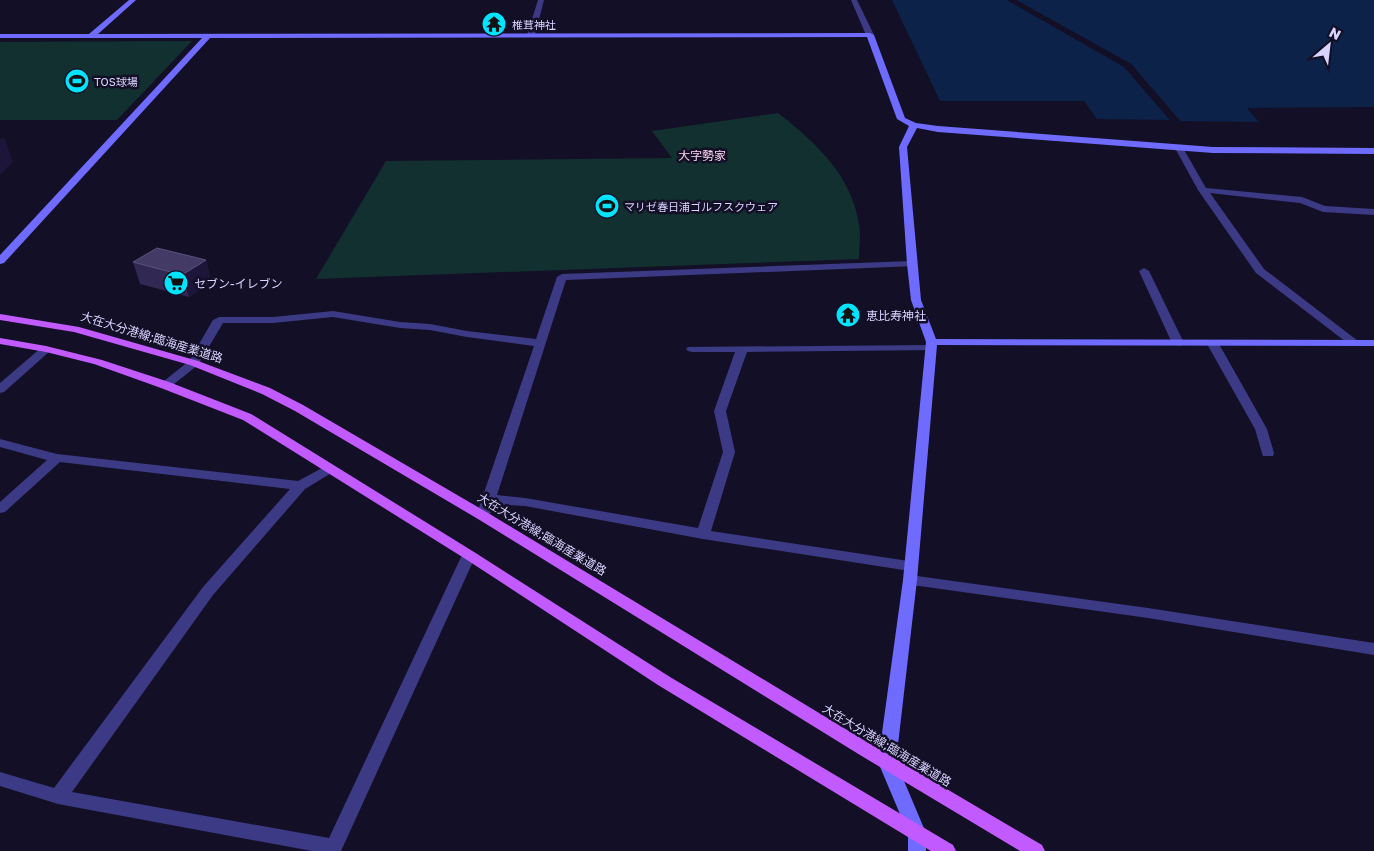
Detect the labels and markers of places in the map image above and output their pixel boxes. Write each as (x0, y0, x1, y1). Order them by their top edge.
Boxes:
temple icon: 椎茸神社 (481, 11, 507, 37)
place label: 椎茸神社 (512, 18, 556, 31)
sports icon: TOS球場 (64, 68, 90, 94)
place label: TOS球場 (94, 75, 138, 88)
sports icon: マリゼ春日浦ゴルフスクウェア (594, 193, 620, 219)
place label: マリゼ春日浦ゴルフスクウェア (624, 200, 778, 213)
supermarket icon: セブン-イレブン (163, 270, 189, 296)
place label: セブン-イレブン (194, 276, 283, 291)
temple icon: 恵比寿神社 (835, 302, 861, 328)
place label: 恵比寿神社 (866, 308, 926, 323)

